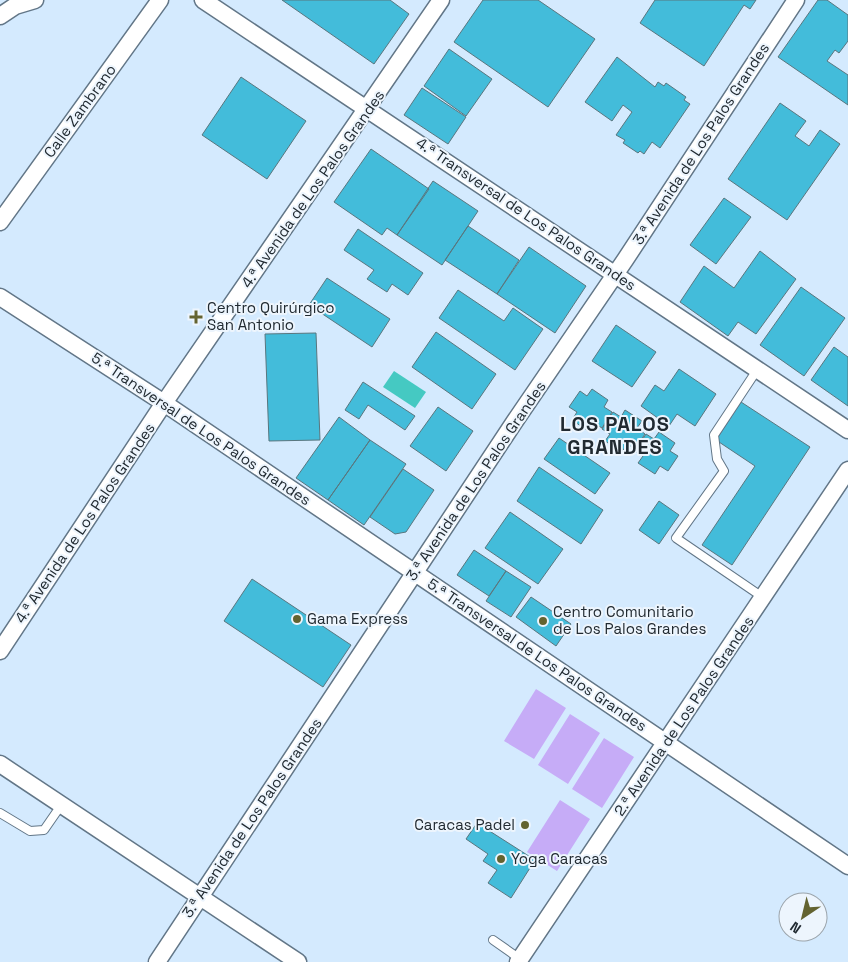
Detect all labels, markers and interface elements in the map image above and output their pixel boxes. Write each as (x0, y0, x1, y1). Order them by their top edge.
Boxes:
street label: 3.ª Avenida de Los Palos Grandes (628, 39, 773, 248)
street label: Calle Zambrano (39, 60, 120, 161)
street label: 4.ª Avenida de Los Palos Grandes (237, 86, 388, 291)
street label: 4.ª Transversal de Los Palos Grandes (413, 133, 640, 294)
place label: Centro Quirúrgico San Antonio (207, 298, 335, 334)
marker: Centro Quirúrgico San Antonio (189, 310, 203, 324)
street label: 5.ª Transversal de Los Palos Grandes (88, 348, 315, 509)
street label: 3.ª Avenida de Los Palos Grandes (401, 377, 550, 584)
district label: LOS PALOS GRANDES (560, 411, 670, 460)
street label: 4.ª Avenida de Los Palos Grandes (10, 419, 159, 626)
street label: 5.ª Transversal de Los Palos Grandes (424, 574, 651, 735)
place label: Centro Comunitario de Los Palos Grandes (553, 602, 706, 638)
place label: Gama Express (307, 609, 408, 628)
street label: 2.ª Avenida de Los Palos Grandes (609, 612, 758, 819)
marker: Gama Express (291, 613, 303, 625)
marker: Centro Comunitario de Los Palos Grandes (537, 615, 549, 627)
street label: 3.ª Avenida de Los Palos Grandes (177, 714, 326, 921)
place label: Caracas Padel (414, 815, 515, 834)
marker: Caracas Padel (519, 819, 531, 831)
place label: Yoga Caracas (511, 849, 608, 868)
marker: Yoga Caracas (495, 853, 507, 865)
north arrow (778, 892, 828, 942)
text: N (787, 918, 805, 938)

